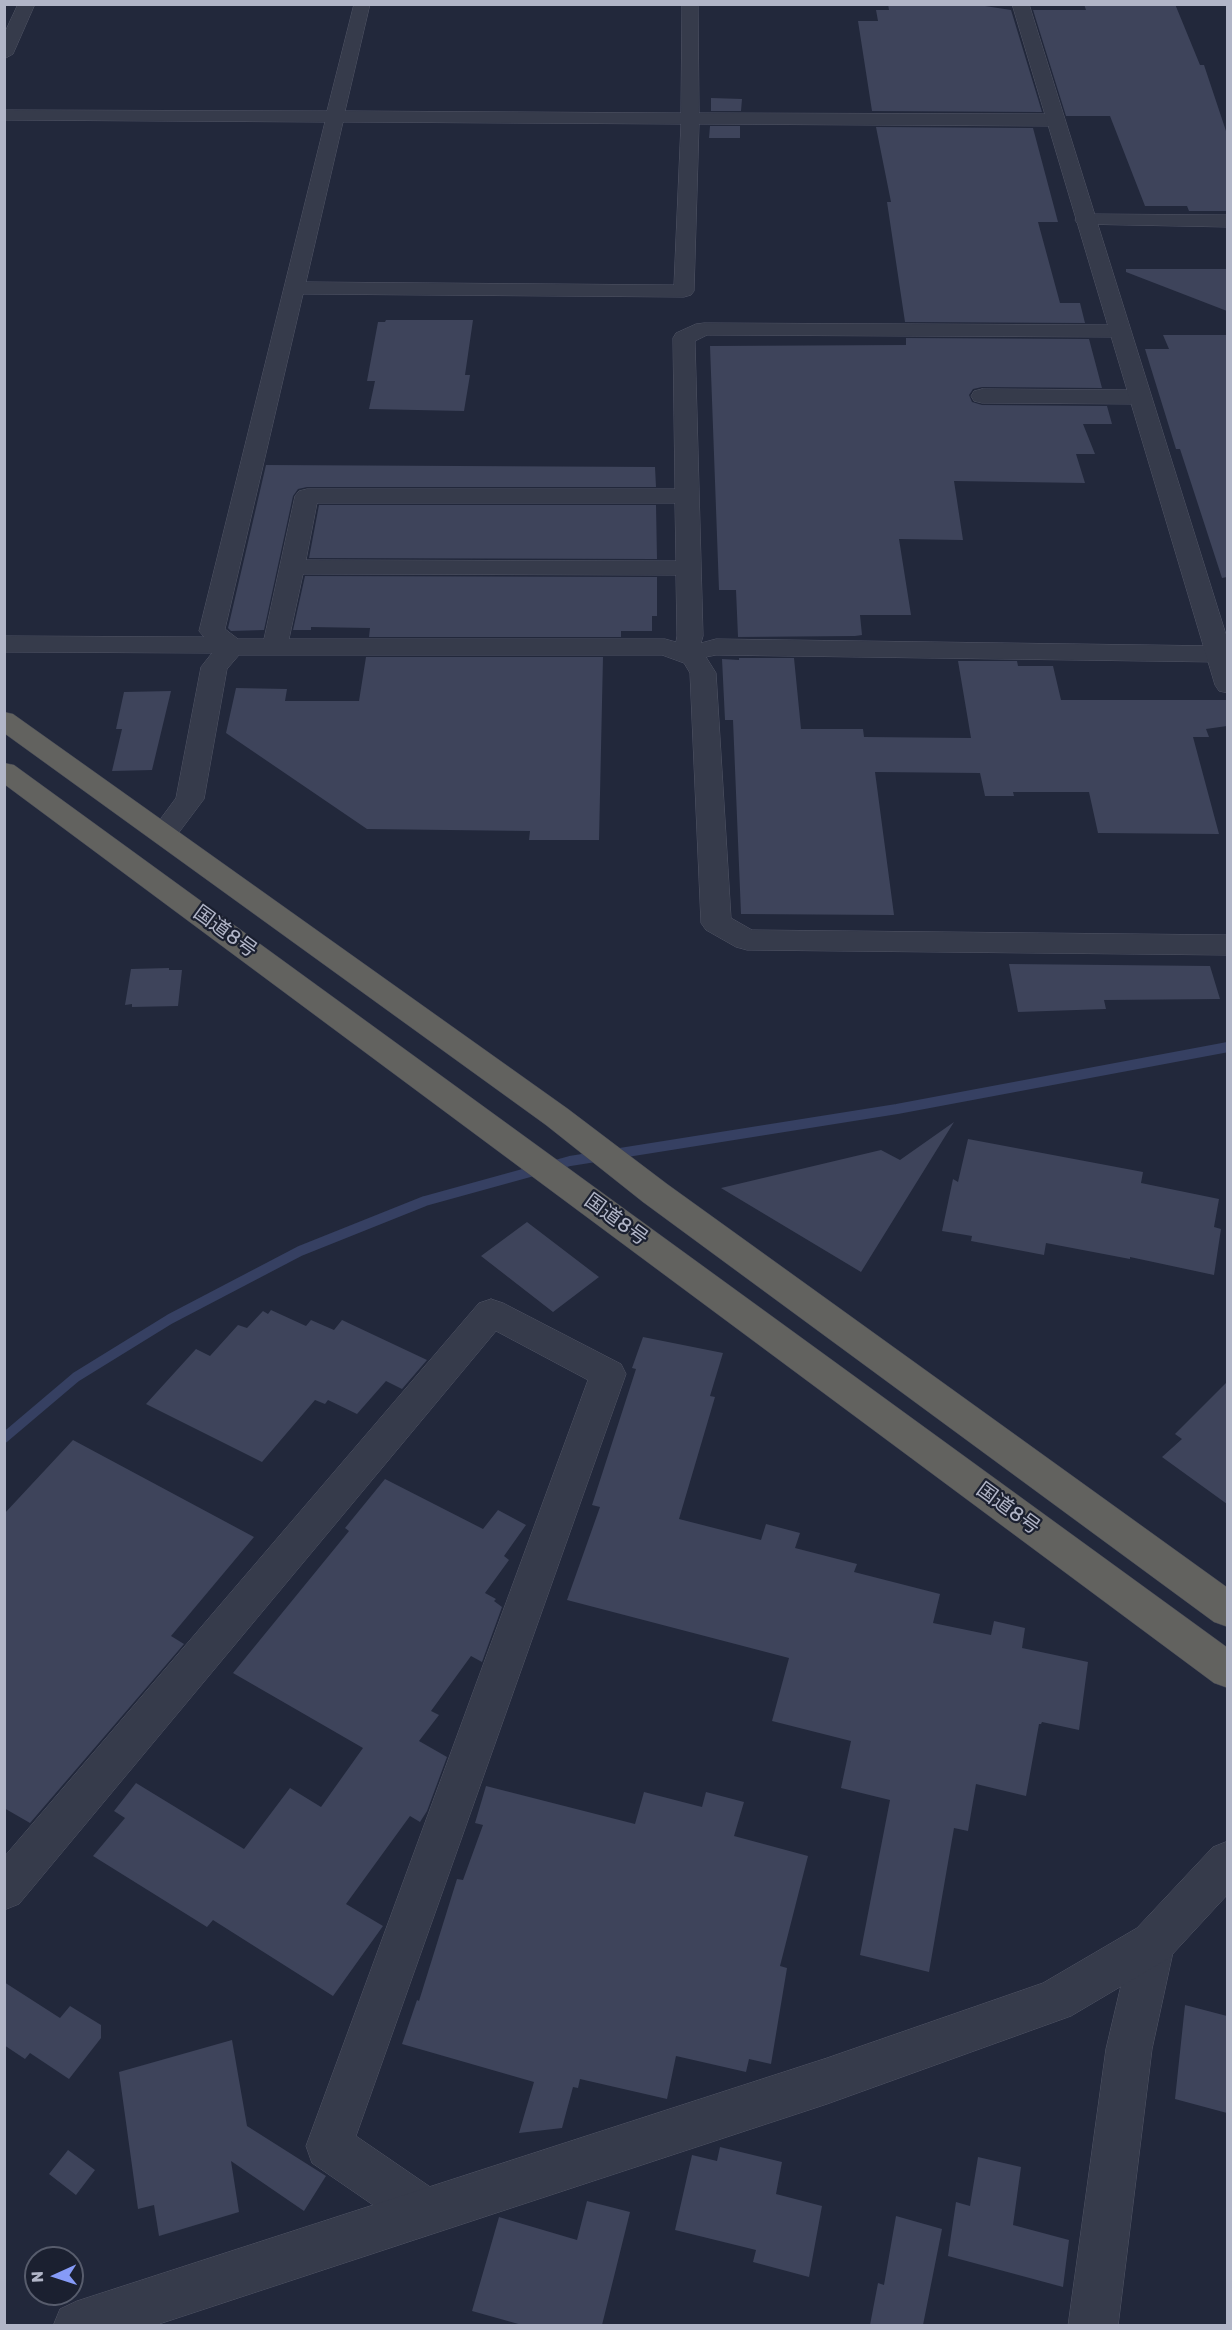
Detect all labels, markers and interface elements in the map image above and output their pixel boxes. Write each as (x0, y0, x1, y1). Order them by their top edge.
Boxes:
street label: 国道8号 (189, 901, 261, 963)
street label: 国道8号 (580, 1189, 652, 1251)
street label: 国道8号 (972, 1478, 1044, 1540)
north arrow (24, 2246, 84, 2306)
text: N (28, 2271, 47, 2283)

